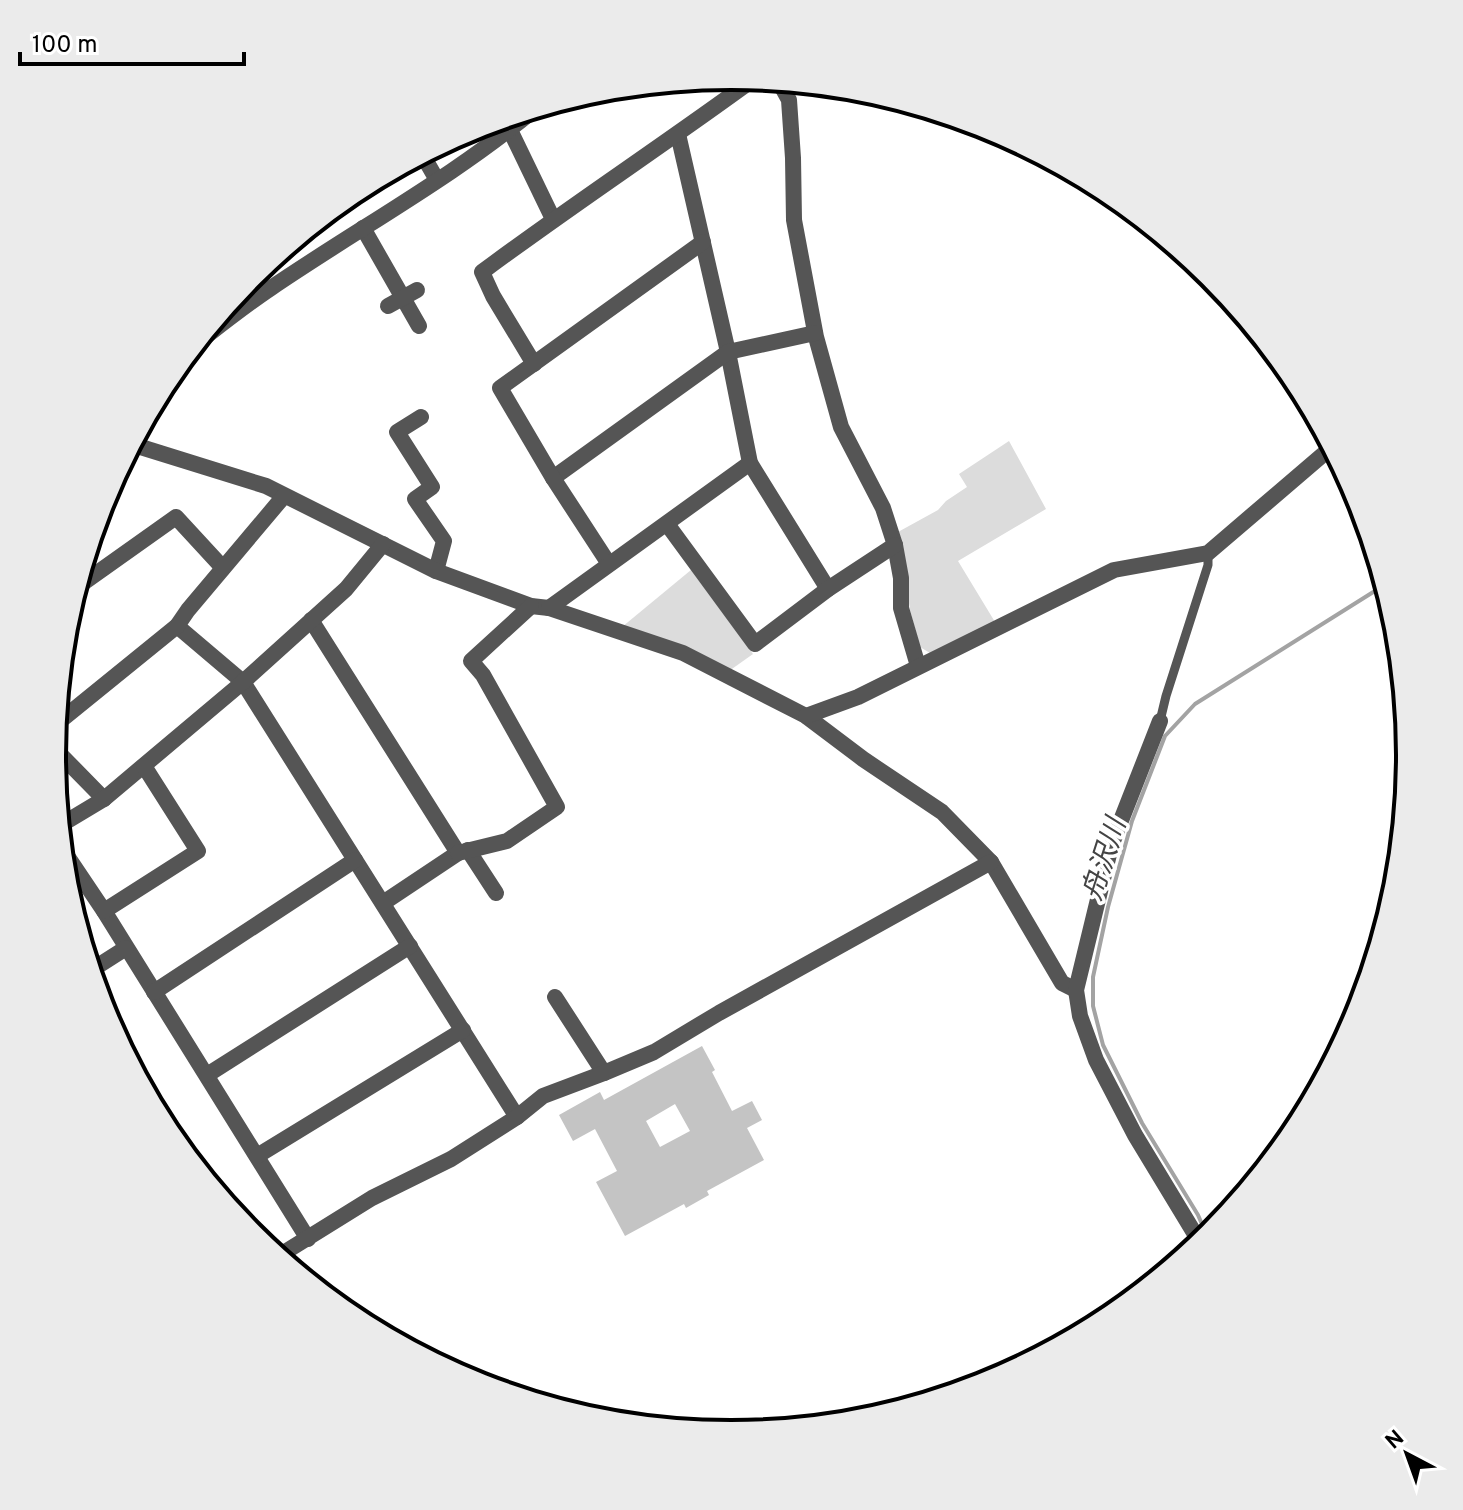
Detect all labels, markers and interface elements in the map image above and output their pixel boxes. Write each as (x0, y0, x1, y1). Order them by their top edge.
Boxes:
scale bar (20, 16, 244, 66)
text: 100 m (32, 31, 98, 61)
water label: 舟沢川 (1076, 812, 1137, 905)
north arrow (1367, 1414, 1447, 1494)
text: N (1381, 1425, 1410, 1456)

